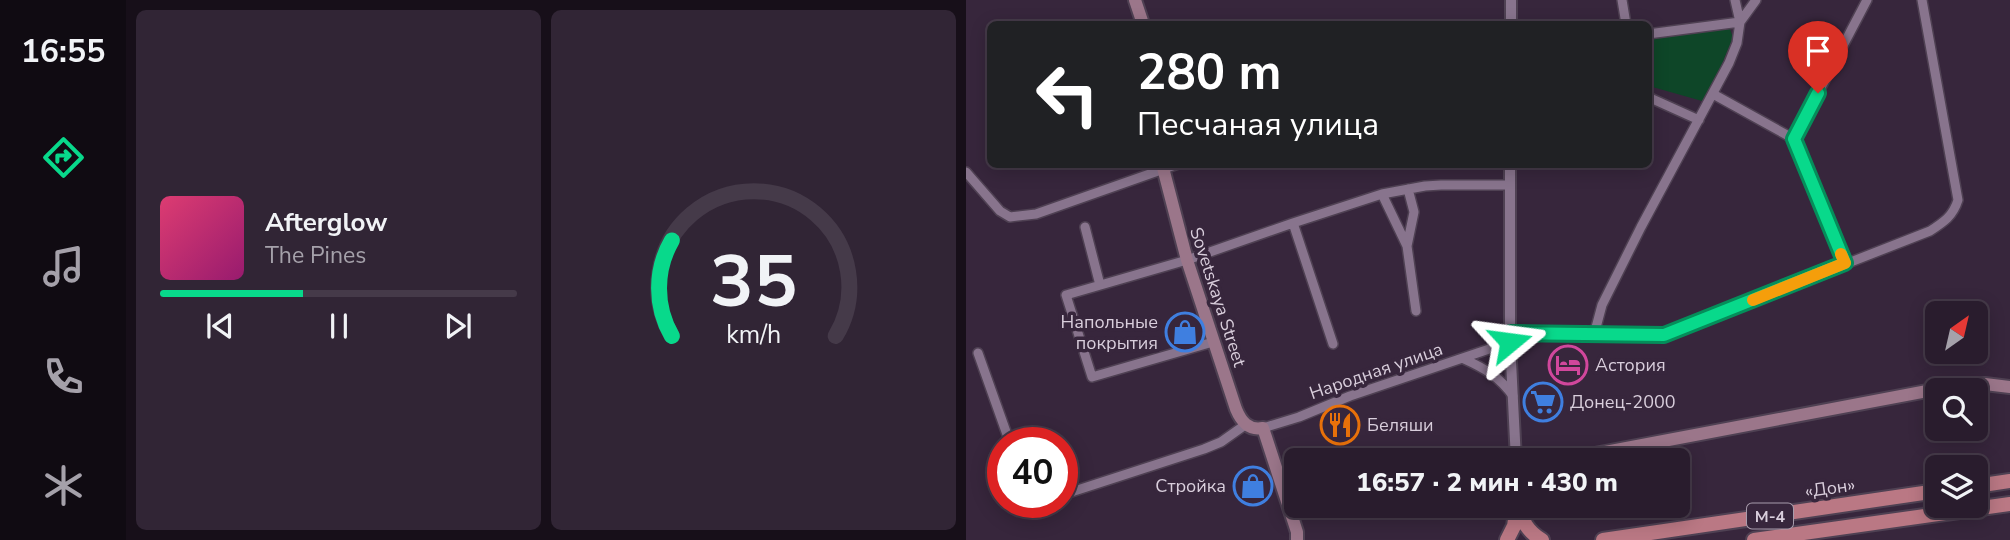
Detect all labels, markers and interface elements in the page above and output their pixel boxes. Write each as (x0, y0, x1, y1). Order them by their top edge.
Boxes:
pin (1788, 21, 1848, 93)
text: 16:55 (21, 30, 105, 73)
icon: arrive (1799, 32, 1837, 70)
text: 280 m (1137, 39, 1281, 106)
icon: left (1022, 49, 1113, 140)
text: Песчаная улица (1137, 103, 1379, 146)
icon: directions (39, 133, 88, 182)
text: Afterglow (265, 205, 388, 240)
street label: Sovetskaya Street (1184, 224, 1252, 370)
text: 35 (710, 232, 797, 332)
text: The Pines (265, 240, 366, 271)
icon: music (39, 242, 88, 291)
north arrow (1925, 301, 1988, 364)
map controls (1925, 301, 1988, 518)
position arrow (1473, 305, 1547, 379)
icon: previous (201, 307, 239, 345)
icon: pause (320, 307, 358, 345)
icon: next (439, 307, 477, 345)
place label: Напольные покрытия (1061, 310, 1158, 355)
shop icon: Напольные покрытия (1164, 311, 1206, 353)
text: km/h (726, 318, 781, 352)
street label: Народная улица (1306, 337, 1446, 405)
hotel icon: Астория (1547, 344, 1589, 386)
icon: phone (39, 352, 88, 401)
place label: Астория (1595, 353, 1666, 377)
button: search (1925, 378, 1988, 441)
supermarket icon: Донец-2000 (1522, 381, 1564, 423)
place label: Донец-2000 (1570, 390, 1676, 414)
restaurant icon: Беляши (1319, 404, 1361, 446)
place label: Беляши (1367, 413, 1434, 437)
speed limit sign: 40 (987, 427, 1078, 518)
button: layers (1925, 455, 1988, 518)
icon: climate (39, 461, 88, 510)
shop icon: Стройка (1232, 465, 1274, 507)
text: 16:57 · 2 мин · 430 m (1356, 465, 1618, 500)
street label: «Дон» (1803, 473, 1857, 503)
place label: Стройка (1155, 474, 1226, 498)
road number: М-4 (1747, 503, 1793, 528)

